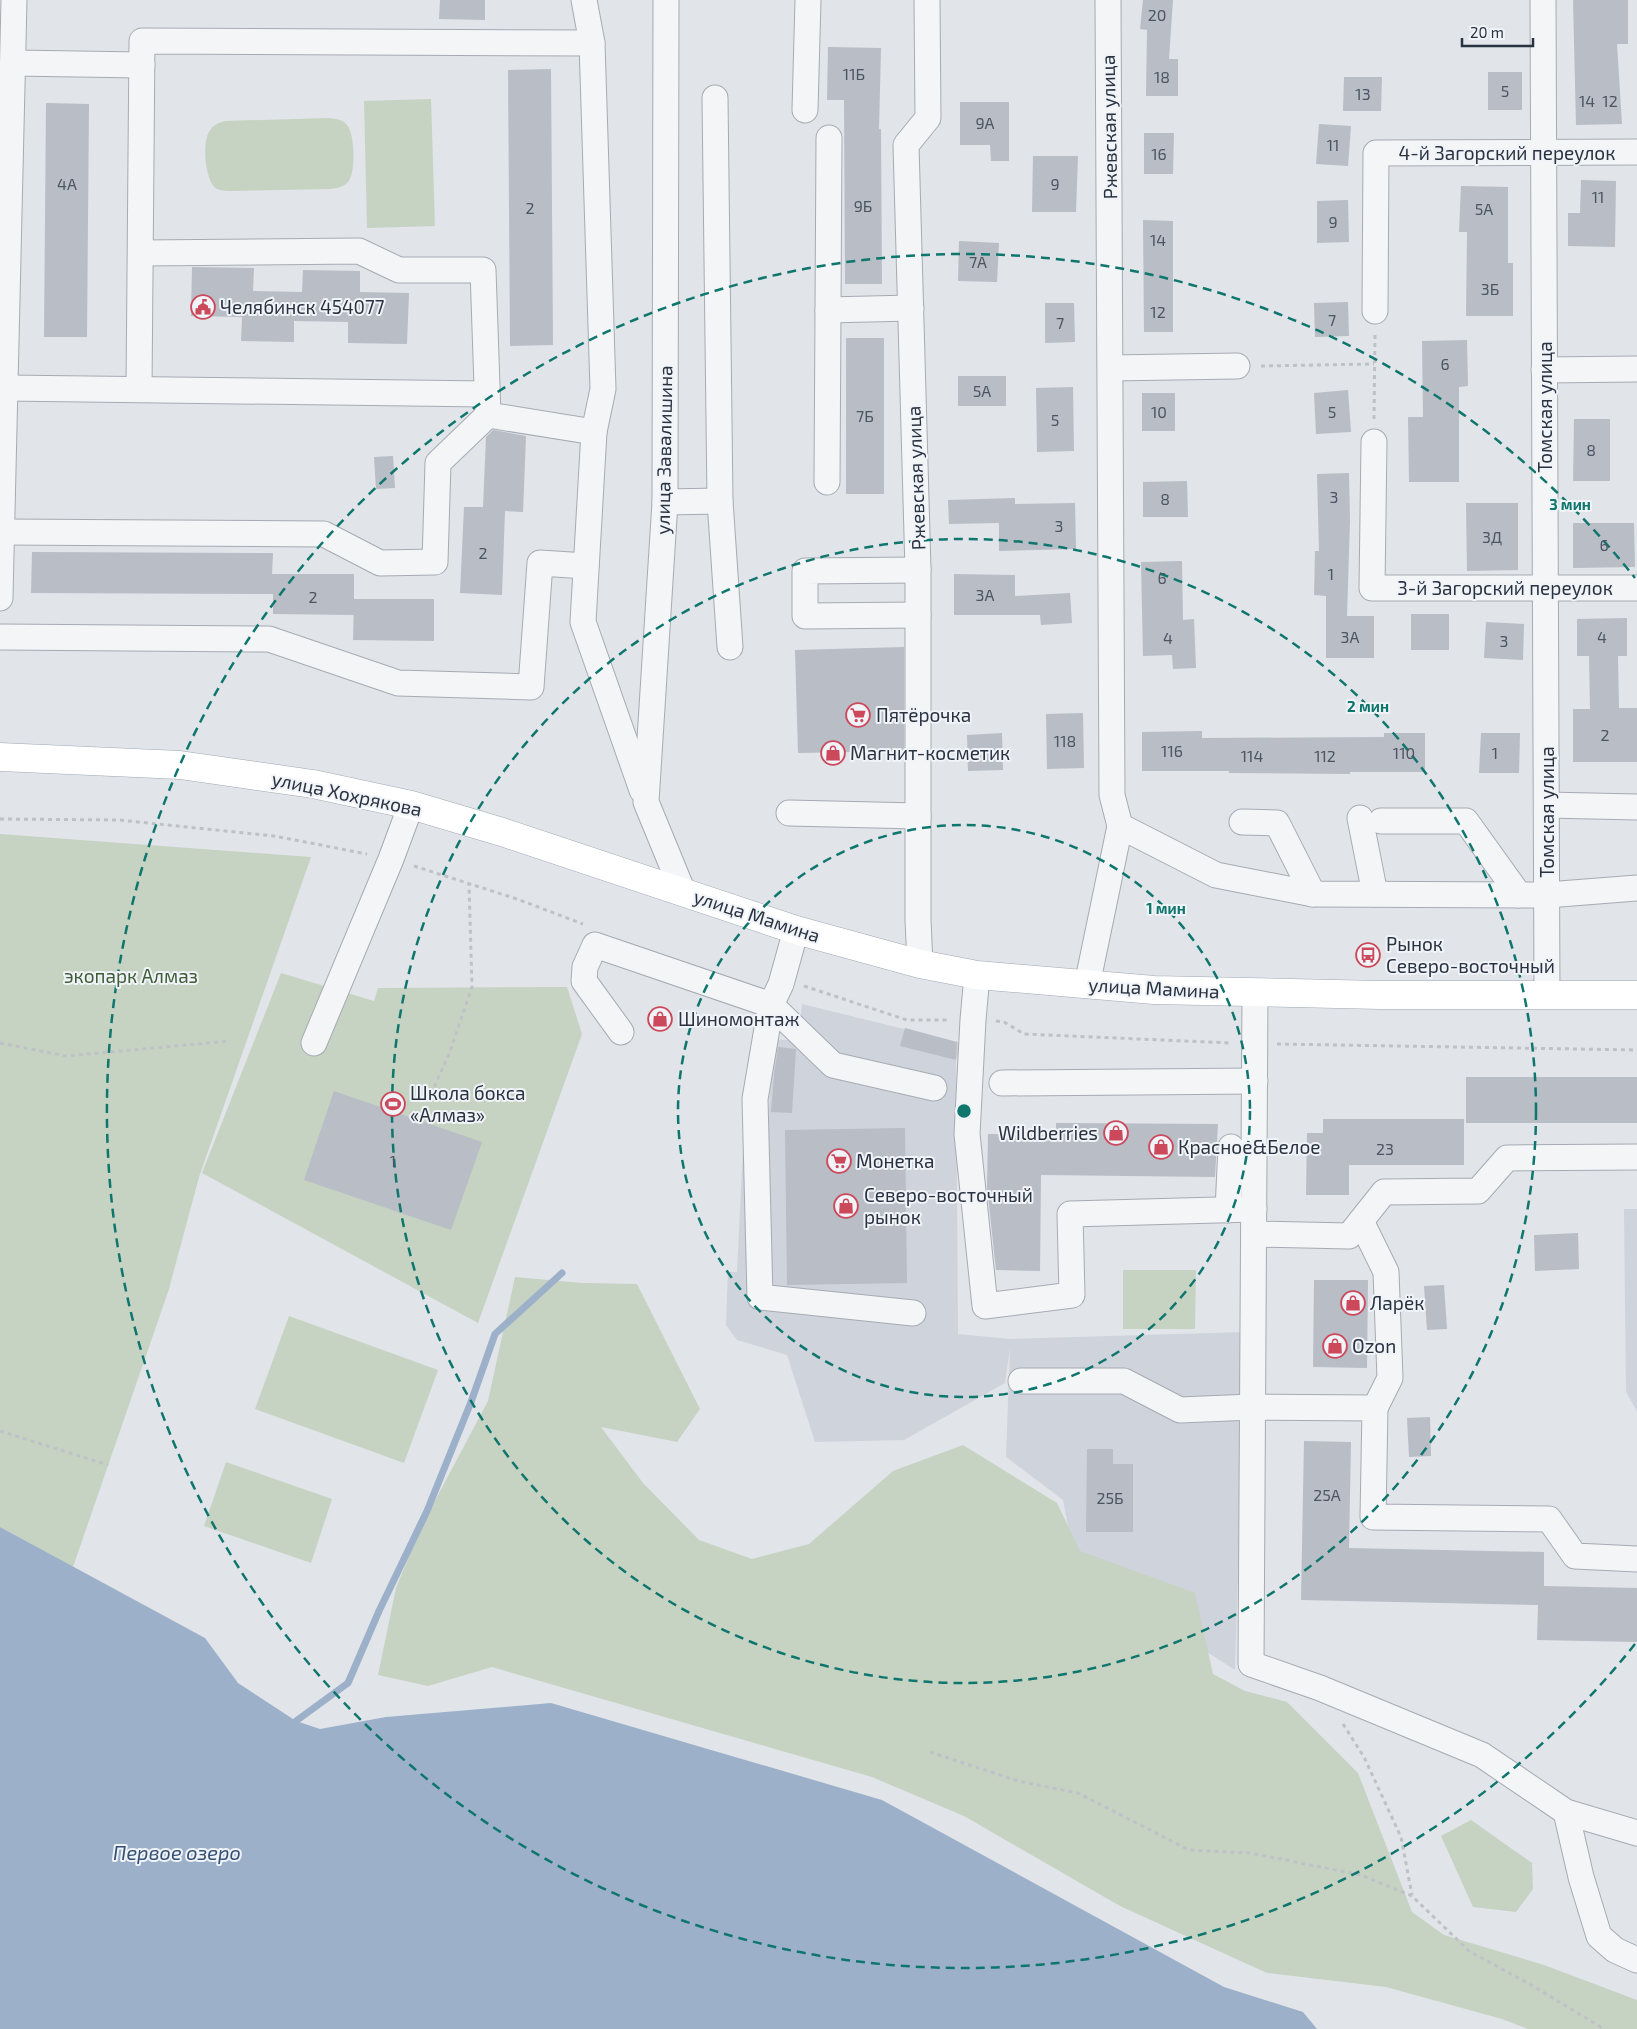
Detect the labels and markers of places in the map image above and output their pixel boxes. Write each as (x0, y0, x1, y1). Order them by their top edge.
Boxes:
public building icon: Челябинск 454077 (190, 294, 216, 320)
place label: Челябинск 454077 (220, 295, 385, 318)
supermarket icon: Пятёрочка (845, 702, 871, 728)
place label: Пятёрочка (876, 703, 971, 726)
shop icon: Магнит-косметик (820, 740, 846, 766)
place label: Магнит-косметик (850, 741, 1010, 764)
place label: Рынок Северо-восточный (1386, 932, 1555, 977)
bus stop icon: Рынок Северо-восточный (1355, 942, 1381, 968)
shop icon: Шиномонтаж (647, 1006, 673, 1032)
place label: Шиномонтаж (678, 1007, 800, 1030)
place label: Школа бокса «Алмаз» (410, 1081, 526, 1126)
sports icon: Школа бокса «Алмаз» (380, 1091, 406, 1117)
centre of rings (955, 1102, 973, 1120)
shop icon: Wildberries (1103, 1120, 1129, 1146)
place label: Wildberries (998, 1121, 1098, 1144)
shop icon: Красное&Белое (1148, 1134, 1174, 1160)
place label: Красное&Белое (1178, 1135, 1321, 1158)
supermarket icon: Монетка (826, 1148, 852, 1174)
place label: Монетка (856, 1149, 934, 1172)
place label: Северо-восточный рынок (864, 1183, 1033, 1228)
shop icon: Северо-восточный рынок (833, 1193, 859, 1219)
shop icon: Ларёк (1340, 1290, 1366, 1316)
place label: Ларёк (1370, 1291, 1424, 1314)
shop icon: Ozon (1322, 1333, 1348, 1359)
place label: Ozon (1352, 1334, 1396, 1357)

